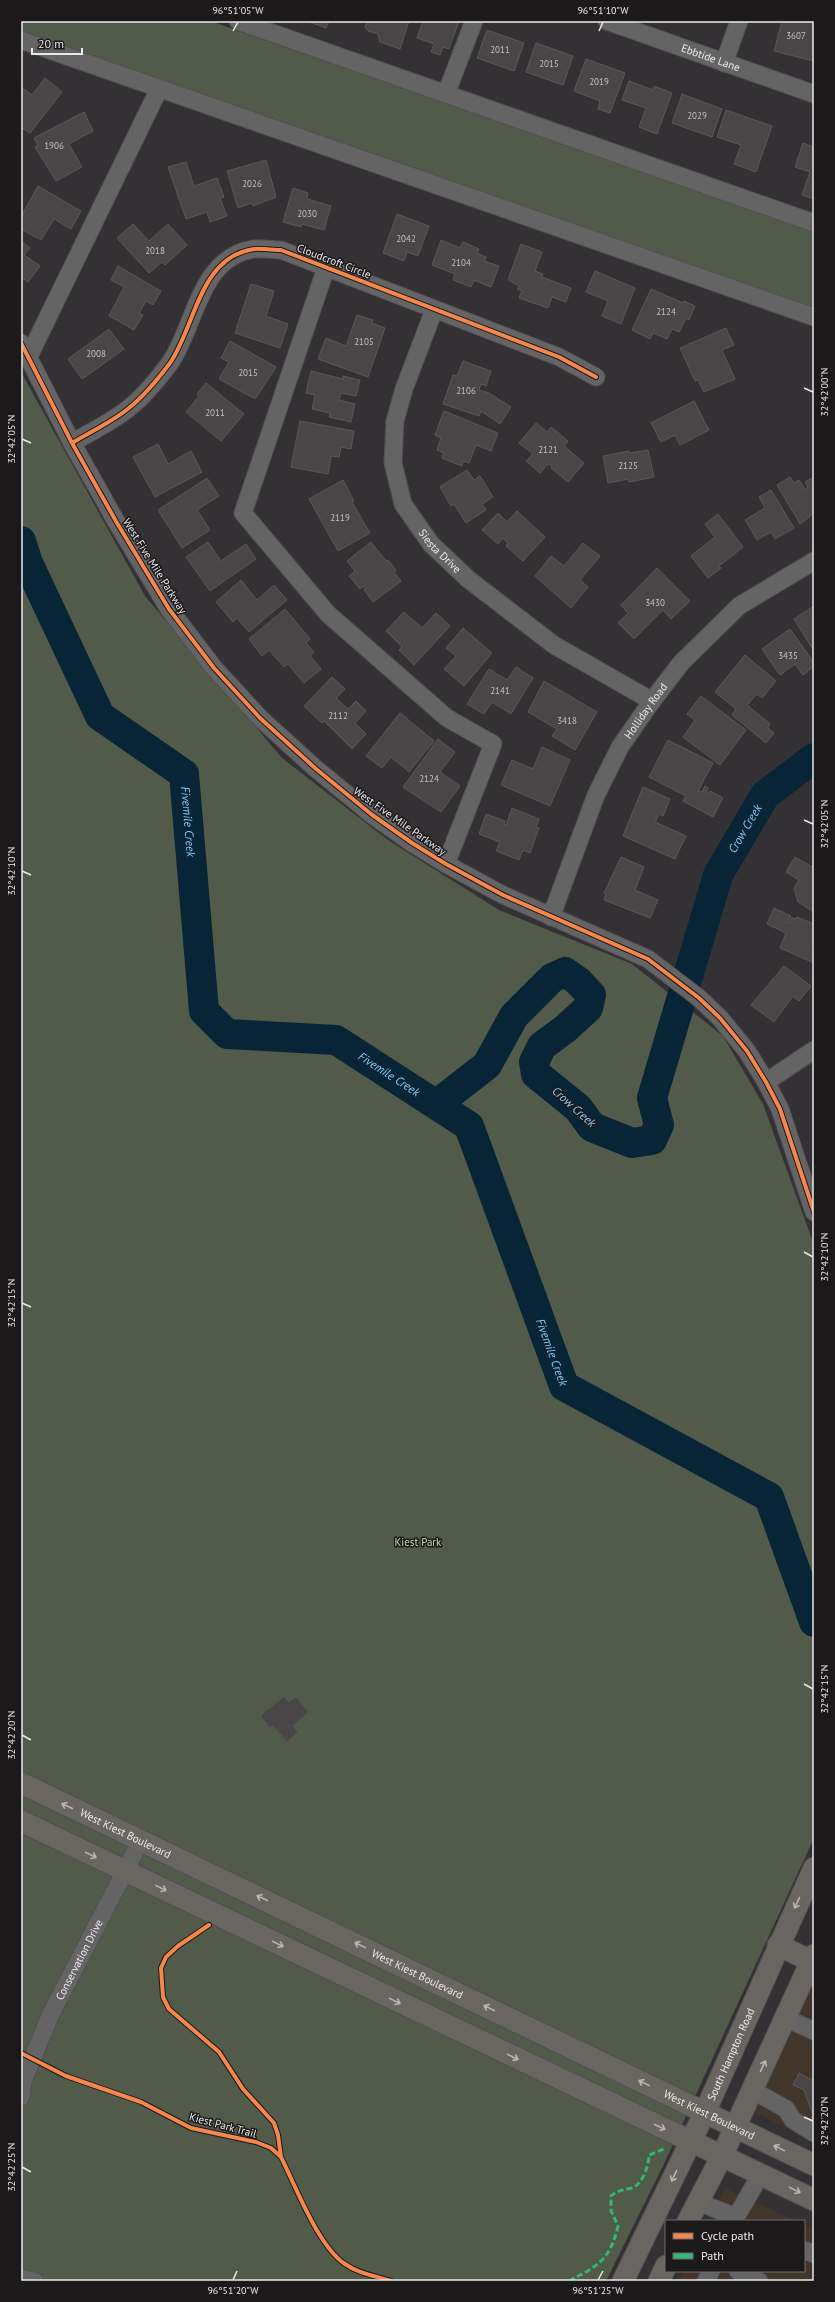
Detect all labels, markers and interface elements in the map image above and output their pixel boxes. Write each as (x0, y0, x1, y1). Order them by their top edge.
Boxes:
text: 96°51'05"W (212, 4, 264, 17)
text: 96°51'10"W (577, 4, 629, 17)
scale bar (32, 30, 82, 56)
house number: 3607 (786, 30, 806, 41)
text: 20 m (38, 36, 64, 51)
street label: Ebbtide Lane (679, 41, 742, 75)
house number: 2011 (490, 44, 510, 55)
house number: 2015 (539, 58, 559, 69)
house number: 2019 (589, 76, 609, 87)
house number: 2029 (687, 110, 707, 121)
house number: 1906 (44, 140, 64, 151)
house number: 2026 (242, 178, 262, 189)
house number: 2030 (297, 208, 317, 219)
house number: 2042 (396, 233, 416, 244)
street label: Cloudcroft Circle (295, 240, 373, 282)
house number: 2018 (145, 245, 165, 256)
house number: 2104 (451, 257, 471, 268)
house number: 2124 (656, 306, 676, 317)
house number: 2105 (354, 336, 374, 347)
house number: 2008 (86, 348, 106, 359)
house number: 2015 (238, 367, 258, 378)
text: 32°42'00"N (818, 367, 831, 417)
house number: 2106 (456, 385, 476, 396)
house number: 2011 (205, 407, 225, 418)
text: 32°42'05"N (5, 414, 18, 464)
house number: 2121 (538, 444, 558, 455)
house number: 2125 (618, 460, 638, 471)
house number: 2119 (330, 512, 350, 523)
street label: West Five Mile Parkway (120, 516, 191, 617)
street label: Siesta Drive (416, 526, 465, 576)
house number: 3430 (645, 597, 665, 608)
house number: 3435 (778, 650, 798, 661)
street label: Holliday Road (621, 680, 670, 741)
house number: 2141 (490, 685, 510, 696)
house number: 2112 (328, 710, 348, 721)
house number: 3418 (557, 715, 577, 726)
house number: 2124 (419, 773, 439, 784)
street label: West Five Mile Parkway (351, 784, 450, 859)
water label: Fivemile Creek (178, 786, 199, 858)
text: 32°42'05"N (818, 799, 831, 849)
water label: Crow Creek (725, 801, 765, 856)
text: 32°42'10"N (5, 846, 18, 896)
water label: Fivemile Creek (356, 1048, 424, 1100)
water label: Crow Creek (549, 1083, 600, 1131)
text: 32°42'10"N (818, 1232, 831, 1282)
text: 32°42'15"N (5, 1278, 18, 1328)
water label: Fivemile Creek (533, 1316, 571, 1388)
park label: Kiest Park (395, 1535, 442, 1549)
text: 32°42'15"N (818, 1664, 831, 1714)
text: 32°42'20"N (5, 1710, 18, 1760)
one-way arrow (62, 1802, 74, 1809)
street label: West Kiest Boulevard (78, 1805, 173, 1861)
one-way arrow (84, 1852, 96, 1859)
one-way arrow (155, 1885, 167, 1892)
one-way arrow (256, 1894, 268, 1901)
one-way arrow (793, 1897, 800, 1909)
street label: Conservation Drive (53, 1917, 106, 2002)
one-way arrow (272, 1941, 284, 1948)
one-way arrow (354, 1941, 366, 1948)
street label: West Kiest Boulevard (370, 1946, 465, 2002)
one-way arrow (389, 1998, 401, 2005)
one-way arrow (484, 2004, 496, 2011)
street label: South Hampton Road (704, 2006, 758, 2103)
one-way arrow (506, 2054, 518, 2061)
one-way arrow (760, 2060, 767, 2072)
one-way arrow (639, 2079, 651, 2086)
street label: West Kiest Boulevard (661, 2087, 757, 2142)
text: 32°42'20"N (818, 2096, 831, 2146)
street label: Kiest Park Trail (188, 2109, 259, 2141)
one-way arrow (653, 2124, 665, 2131)
text: 32°42'25"N (5, 2142, 18, 2192)
one-way arrow (773, 2144, 785, 2151)
one-way arrow (670, 2170, 677, 2182)
one-way arrow (789, 2187, 801, 2194)
legend (665, 2220, 805, 2272)
text: Cycle path (701, 2228, 754, 2243)
text: Path (701, 2248, 724, 2263)
text: 96°51'20"W (207, 2284, 259, 2297)
text: 96°51'25"W (572, 2284, 624, 2297)

